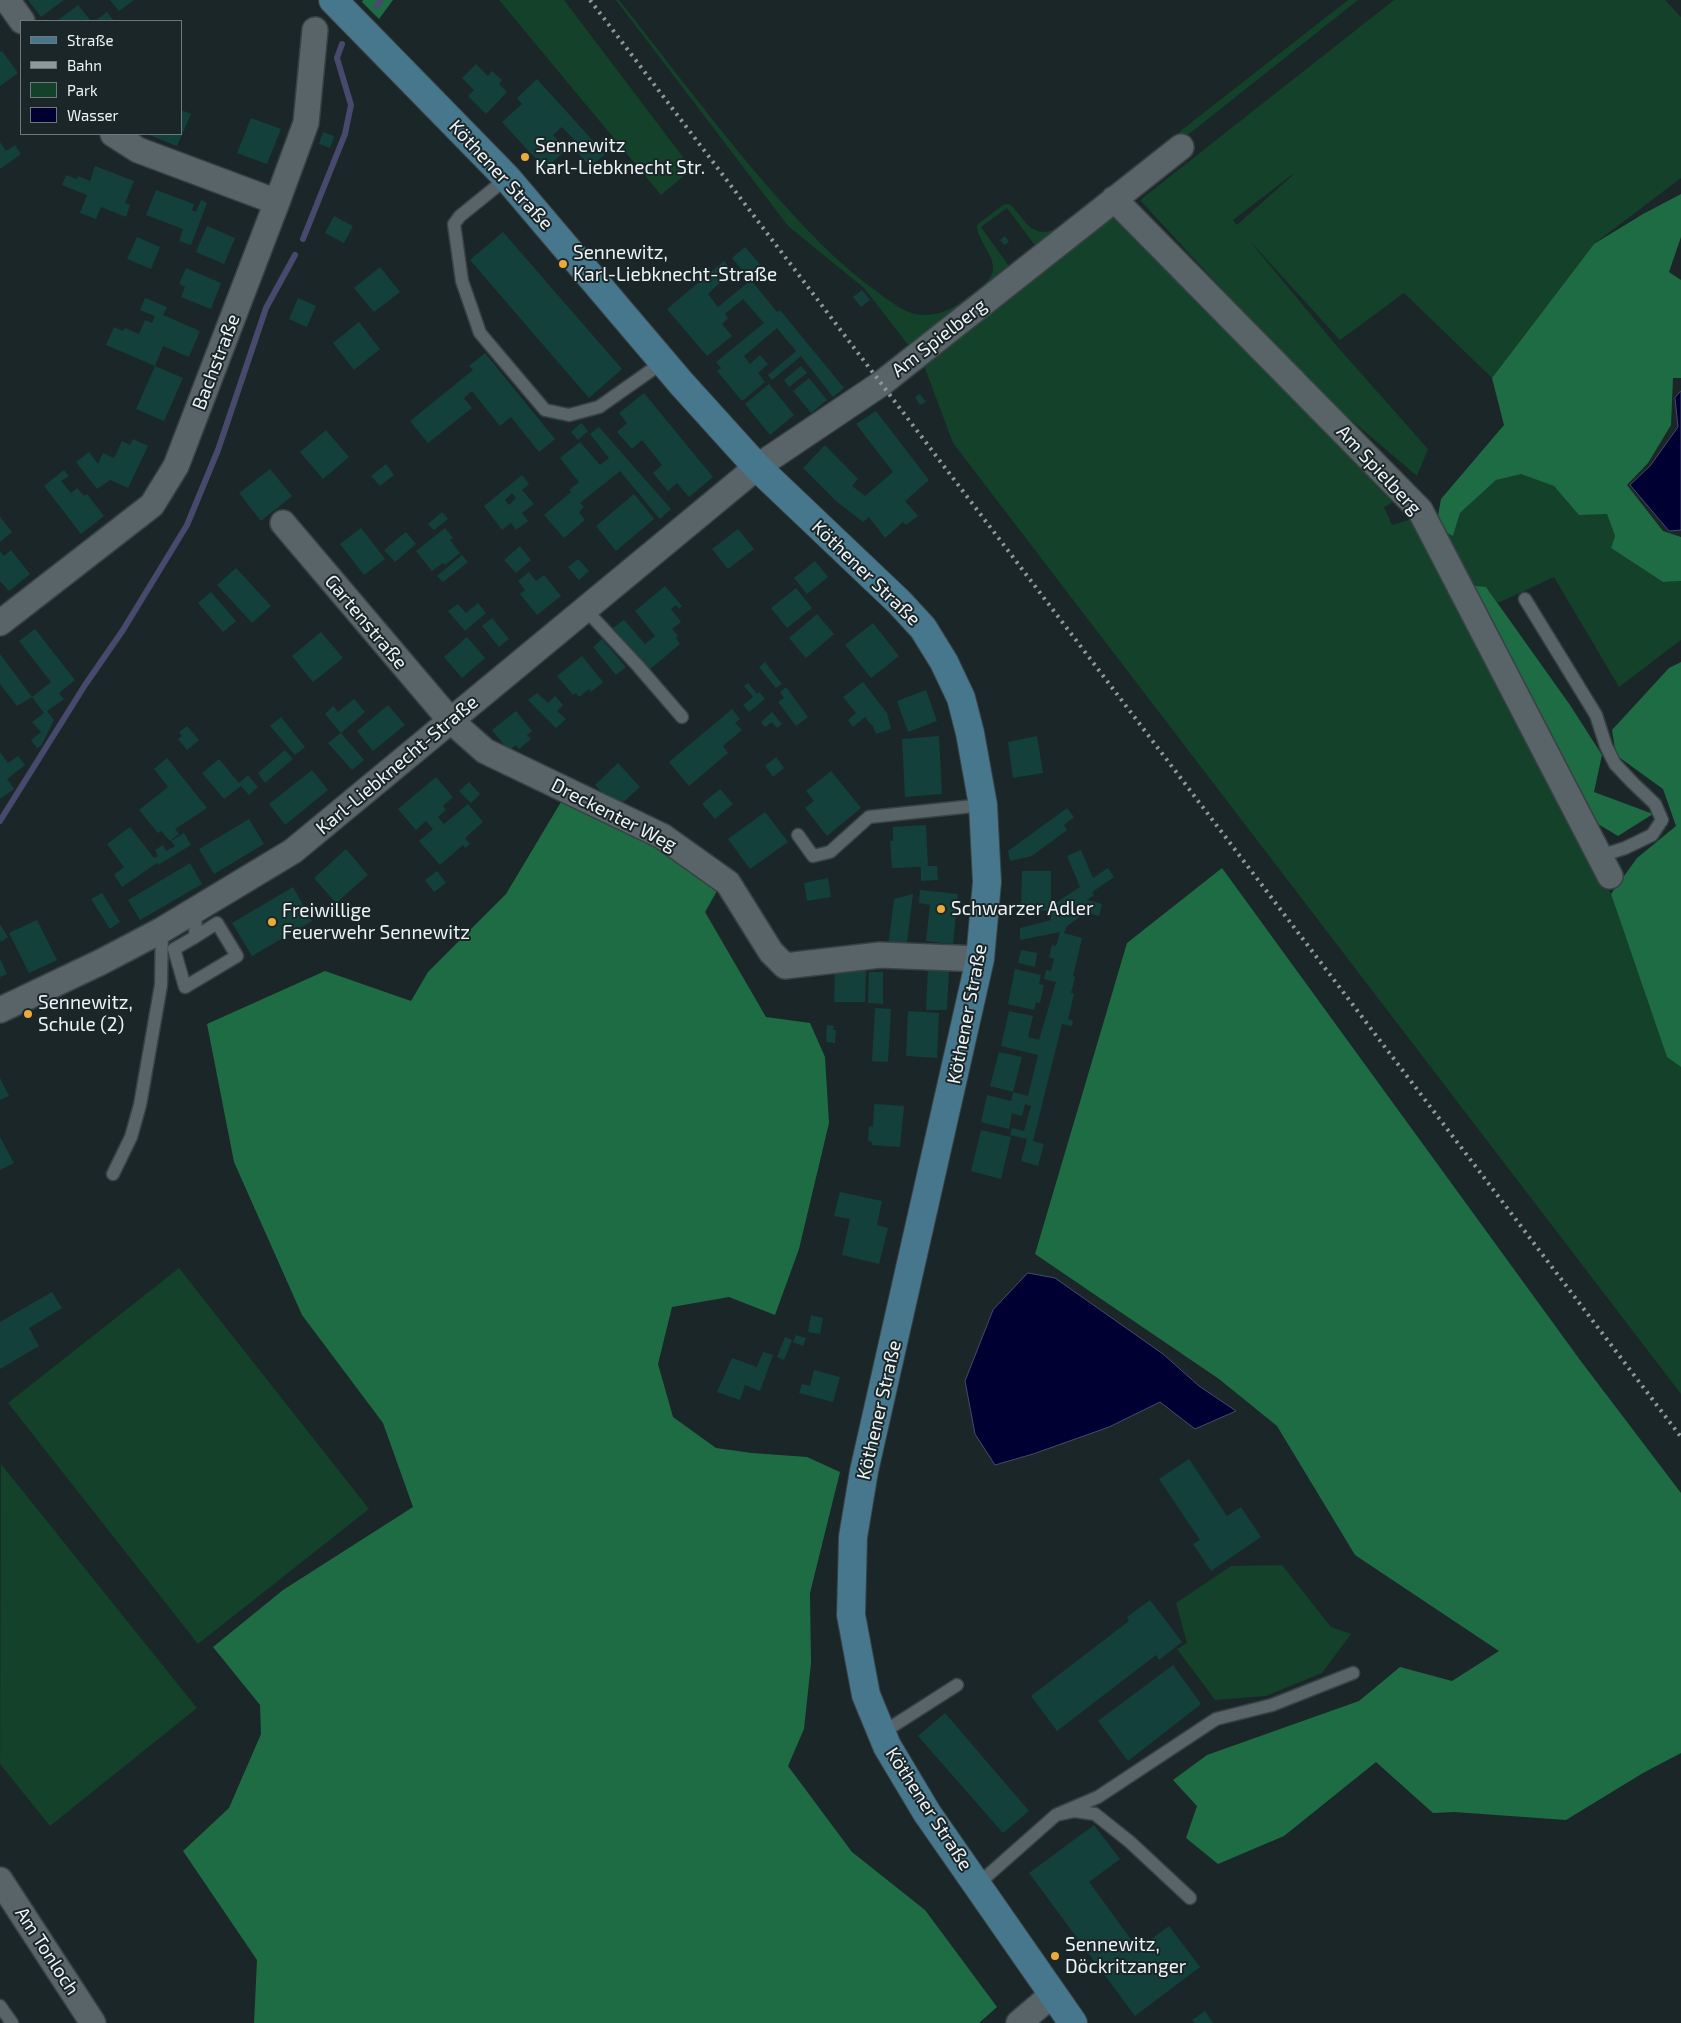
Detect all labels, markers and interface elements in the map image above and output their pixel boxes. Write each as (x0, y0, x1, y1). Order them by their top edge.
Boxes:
legend (20, 20, 182, 135)
text: Straße (67, 31, 113, 49)
text: Bahn (67, 56, 102, 74)
text: Park (67, 81, 98, 99)
text: Wasser (67, 106, 119, 124)
street label: Köthener Straße (444, 115, 558, 235)
place label: Sennewitz Karl-Liebknecht Str. (535, 135, 705, 179)
marker: Sennewitz Karl-Liebknecht Str. (519, 151, 531, 163)
place label: Sennewitz, Karl-Liebknecht-Straße (573, 242, 777, 286)
marker: Sennewitz, Karl-Liebknecht-Straße (557, 258, 569, 270)
street label: Am Spielberg (887, 294, 991, 382)
street label: Bachstraße (187, 311, 245, 413)
street label: Am Spielberg (1332, 420, 1426, 520)
street label: Köthener Straße (807, 515, 925, 631)
street label: Gartenstraße (320, 570, 412, 674)
street label: Karl-Liebknecht-Straße (311, 691, 483, 839)
street label: Dreckenter Weg (547, 774, 681, 856)
place label: Schwarzer Adler (951, 898, 1094, 920)
place label: Freiwillige Feuerwehr Sennewitz (282, 900, 470, 944)
marker: Schwarzer Adler (935, 903, 947, 915)
marker: Freiwillige Feuerwehr Sennewitz (266, 916, 278, 928)
street label: Köthener Straße (942, 942, 992, 1086)
place label: Sennewitz, Schule (2) (38, 992, 133, 1036)
marker: Sennewitz, Schule (2) (22, 1008, 34, 1020)
street label: Köthener Straße (852, 1338, 906, 1482)
street label: Köthener Straße (881, 1743, 977, 1875)
street label: Am Tonloch (10, 1903, 84, 1999)
place label: Sennewitz, Döckritzanger (1065, 1934, 1186, 1978)
marker: Sennewitz, Döckritzanger (1049, 1950, 1061, 1962)

